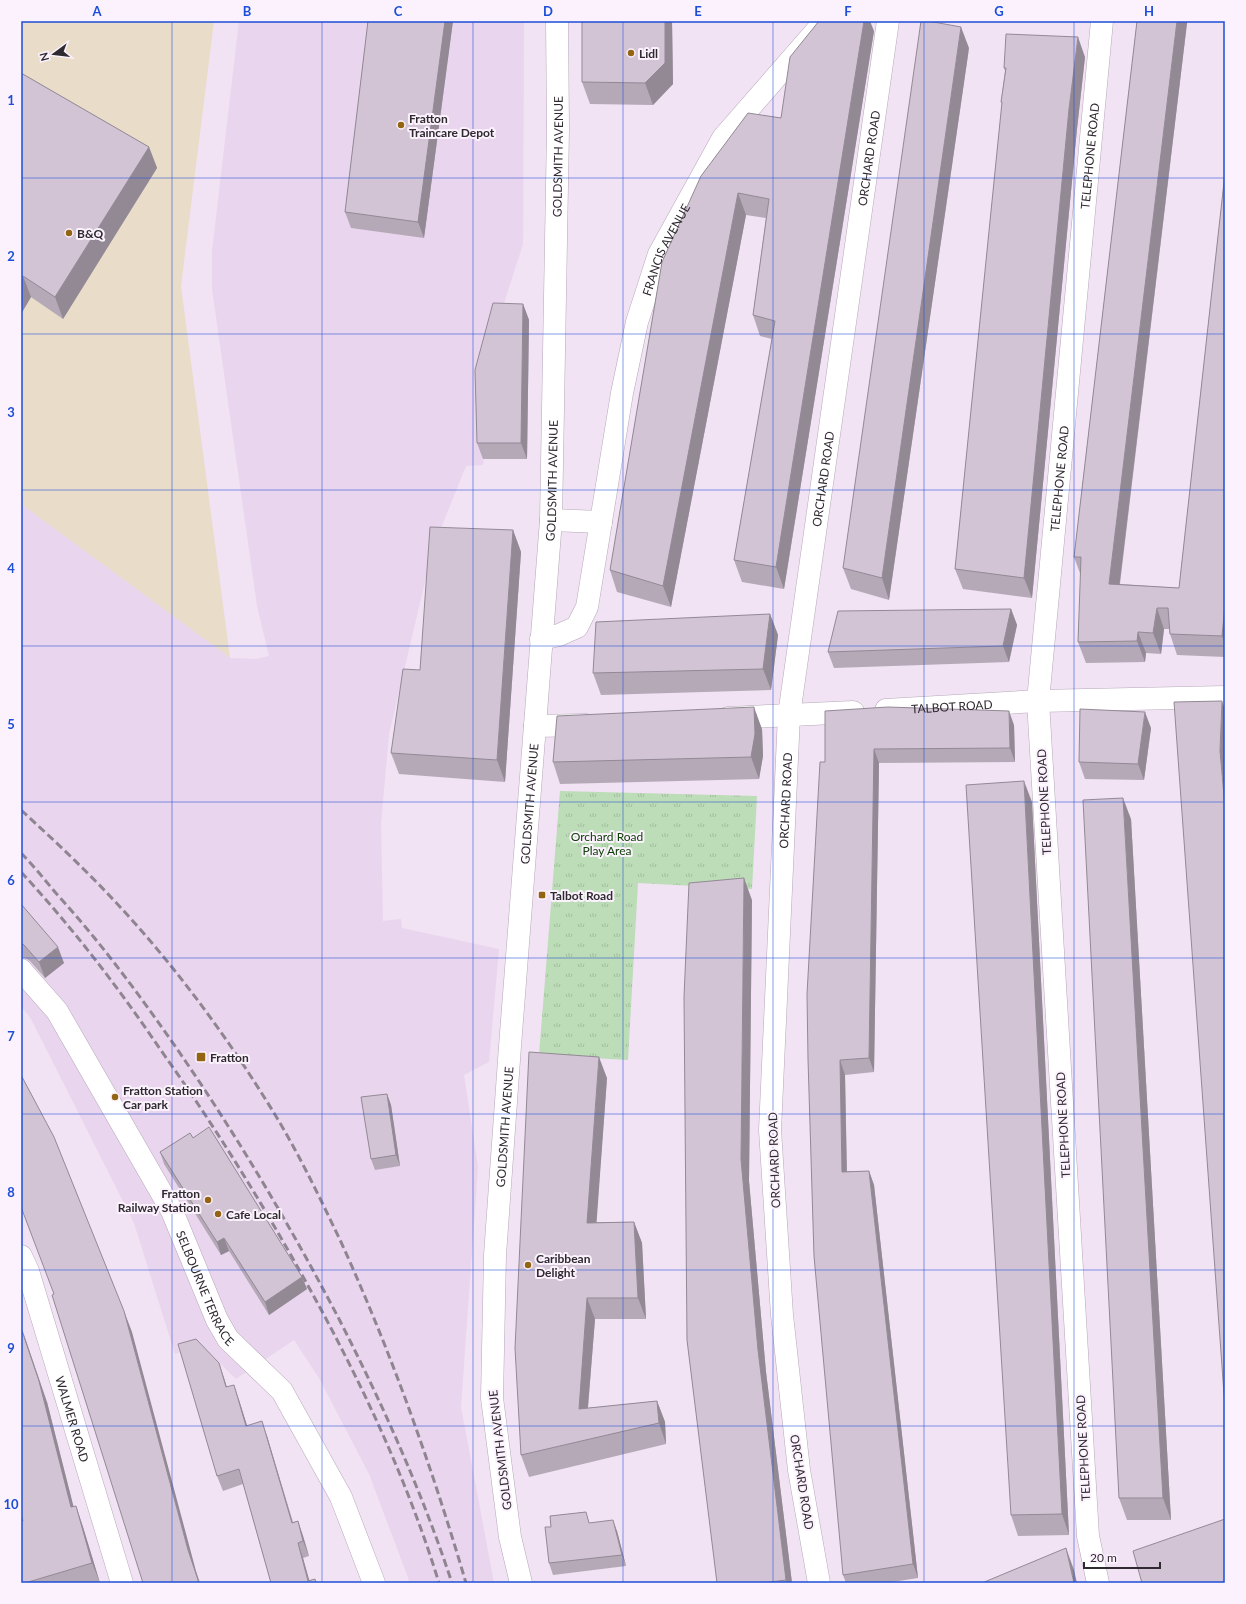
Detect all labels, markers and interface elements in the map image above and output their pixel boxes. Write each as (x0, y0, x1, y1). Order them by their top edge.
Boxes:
text: A (91, 3, 102, 19)
text: B (243, 3, 252, 19)
text: C (394, 3, 403, 19)
text: D (543, 3, 553, 19)
text: E (694, 3, 702, 19)
text: F (844, 3, 852, 19)
text: G (994, 3, 1004, 19)
text: H (1144, 3, 1154, 19)
north arrow (34, 34, 74, 74)
place label: Lidl (639, 46, 658, 61)
marker: Lidl (626, 48, 636, 58)
text: N (36, 51, 51, 62)
text: 1 (7, 92, 15, 108)
street label: GOLDSMITH AVENUE (549, 96, 566, 217)
street label: TELEPHONE ROAD (1077, 102, 1102, 210)
street label: ORCHARD ROAD (854, 109, 883, 207)
place label: Fratton Traincare Depot (409, 111, 495, 140)
marker: Fratton Traincare Depot (396, 120, 406, 130)
street label: FRANCIS AVENUE (639, 201, 693, 297)
place label: B&Q (77, 226, 104, 241)
marker: B&Q (64, 228, 74, 238)
text: 2 (7, 248, 15, 264)
text: 3 (7, 404, 15, 420)
street label: GOLDSMITH AVENUE (542, 420, 560, 542)
street label: TELEPHONE ROAD (1046, 425, 1071, 532)
street label: ORCHARD ROAD (808, 430, 837, 528)
text: 4 (7, 560, 15, 576)
street label: TALBOT ROAD (911, 696, 993, 716)
text: 5 (7, 716, 15, 732)
street label: GOLDSMITH AVENUE (517, 743, 541, 865)
street label: TELEPHONE ROAD (1034, 749, 1054, 855)
street label: ORCHARD ROAD (775, 752, 795, 849)
park label: Orchard Road Play Area (571, 829, 643, 858)
text: 6 (7, 872, 15, 888)
place label: Talbot Road (550, 888, 613, 903)
marker: Talbot Road (537, 890, 547, 900)
text: 7 (7, 1028, 15, 1044)
place label: Fratton (210, 1050, 249, 1065)
marker: Fratton (195, 1051, 207, 1063)
street label: GOLDSMITH AVENUE (492, 1066, 516, 1188)
street label: TELEPHONE ROAD (1053, 1072, 1073, 1178)
place label: Fratton Station Car park (123, 1083, 203, 1112)
marker: Fratton Station Car park (110, 1092, 120, 1102)
street label: ORCHARD ROAD (765, 1112, 783, 1208)
text: 8 (7, 1184, 15, 1200)
place label: Fratton Railway Station (118, 1186, 200, 1215)
marker: Fratton Railway Station (203, 1195, 213, 1205)
place label: Cafe Local (226, 1207, 281, 1222)
marker: Cafe Local (213, 1209, 223, 1219)
street label: SELBOURNE TERRACE (173, 1228, 238, 1349)
place label: Caribbean Delight (536, 1251, 591, 1280)
marker: Caribbean Delight (523, 1260, 533, 1270)
text: 9 (7, 1340, 15, 1356)
street label: WALMER ROAD (53, 1374, 93, 1464)
street label: GOLDSMITH AVENUE (485, 1389, 515, 1511)
street label: TELEPHONE ROAD (1073, 1395, 1093, 1501)
street label: ORCHARD ROAD (787, 1433, 817, 1531)
text: 10 (3, 1496, 19, 1512)
scale bar (1084, 1544, 1160, 1570)
text: 20 m (1090, 1550, 1117, 1565)

